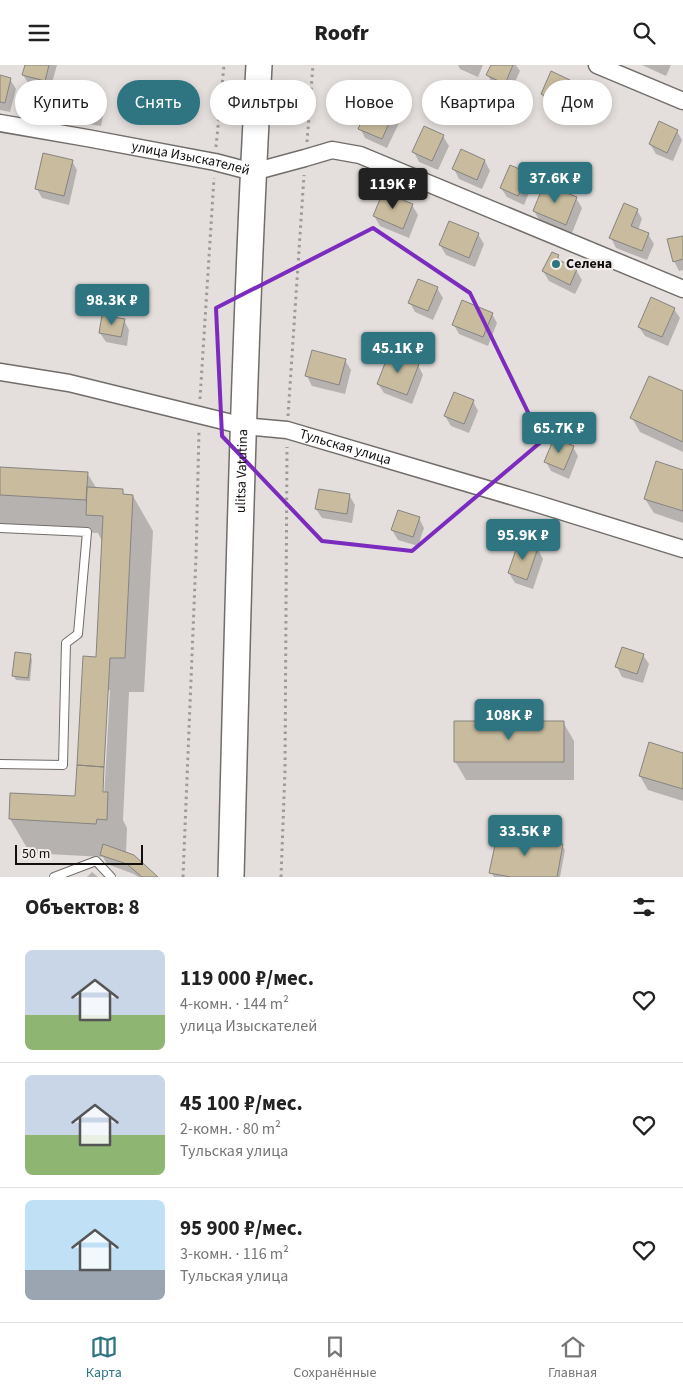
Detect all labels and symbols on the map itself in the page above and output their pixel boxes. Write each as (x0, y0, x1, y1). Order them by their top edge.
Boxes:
street label: улица Изыскателей (130, 137, 252, 181)
pin: 37.6K ₽ (509, 161, 601, 204)
pin: 119K ₽ (352, 167, 434, 210)
place label: Селена (566, 254, 612, 274)
marker: Селена (550, 258, 562, 270)
pin: 98.3K ₽ (66, 283, 158, 326)
pin: 45.1K ₽ (352, 331, 444, 374)
pin: 65.7K ₽ (513, 411, 605, 454)
street label: Тульская улица (297, 424, 394, 470)
street label: ulitsa Vatutina (231, 429, 253, 513)
pin: 95.9K ₽ (477, 519, 569, 561)
pin: 108K ₽ (468, 699, 550, 741)
pin: 33.5K ₽ (479, 815, 571, 857)
scale bar (15, 842, 142, 865)

